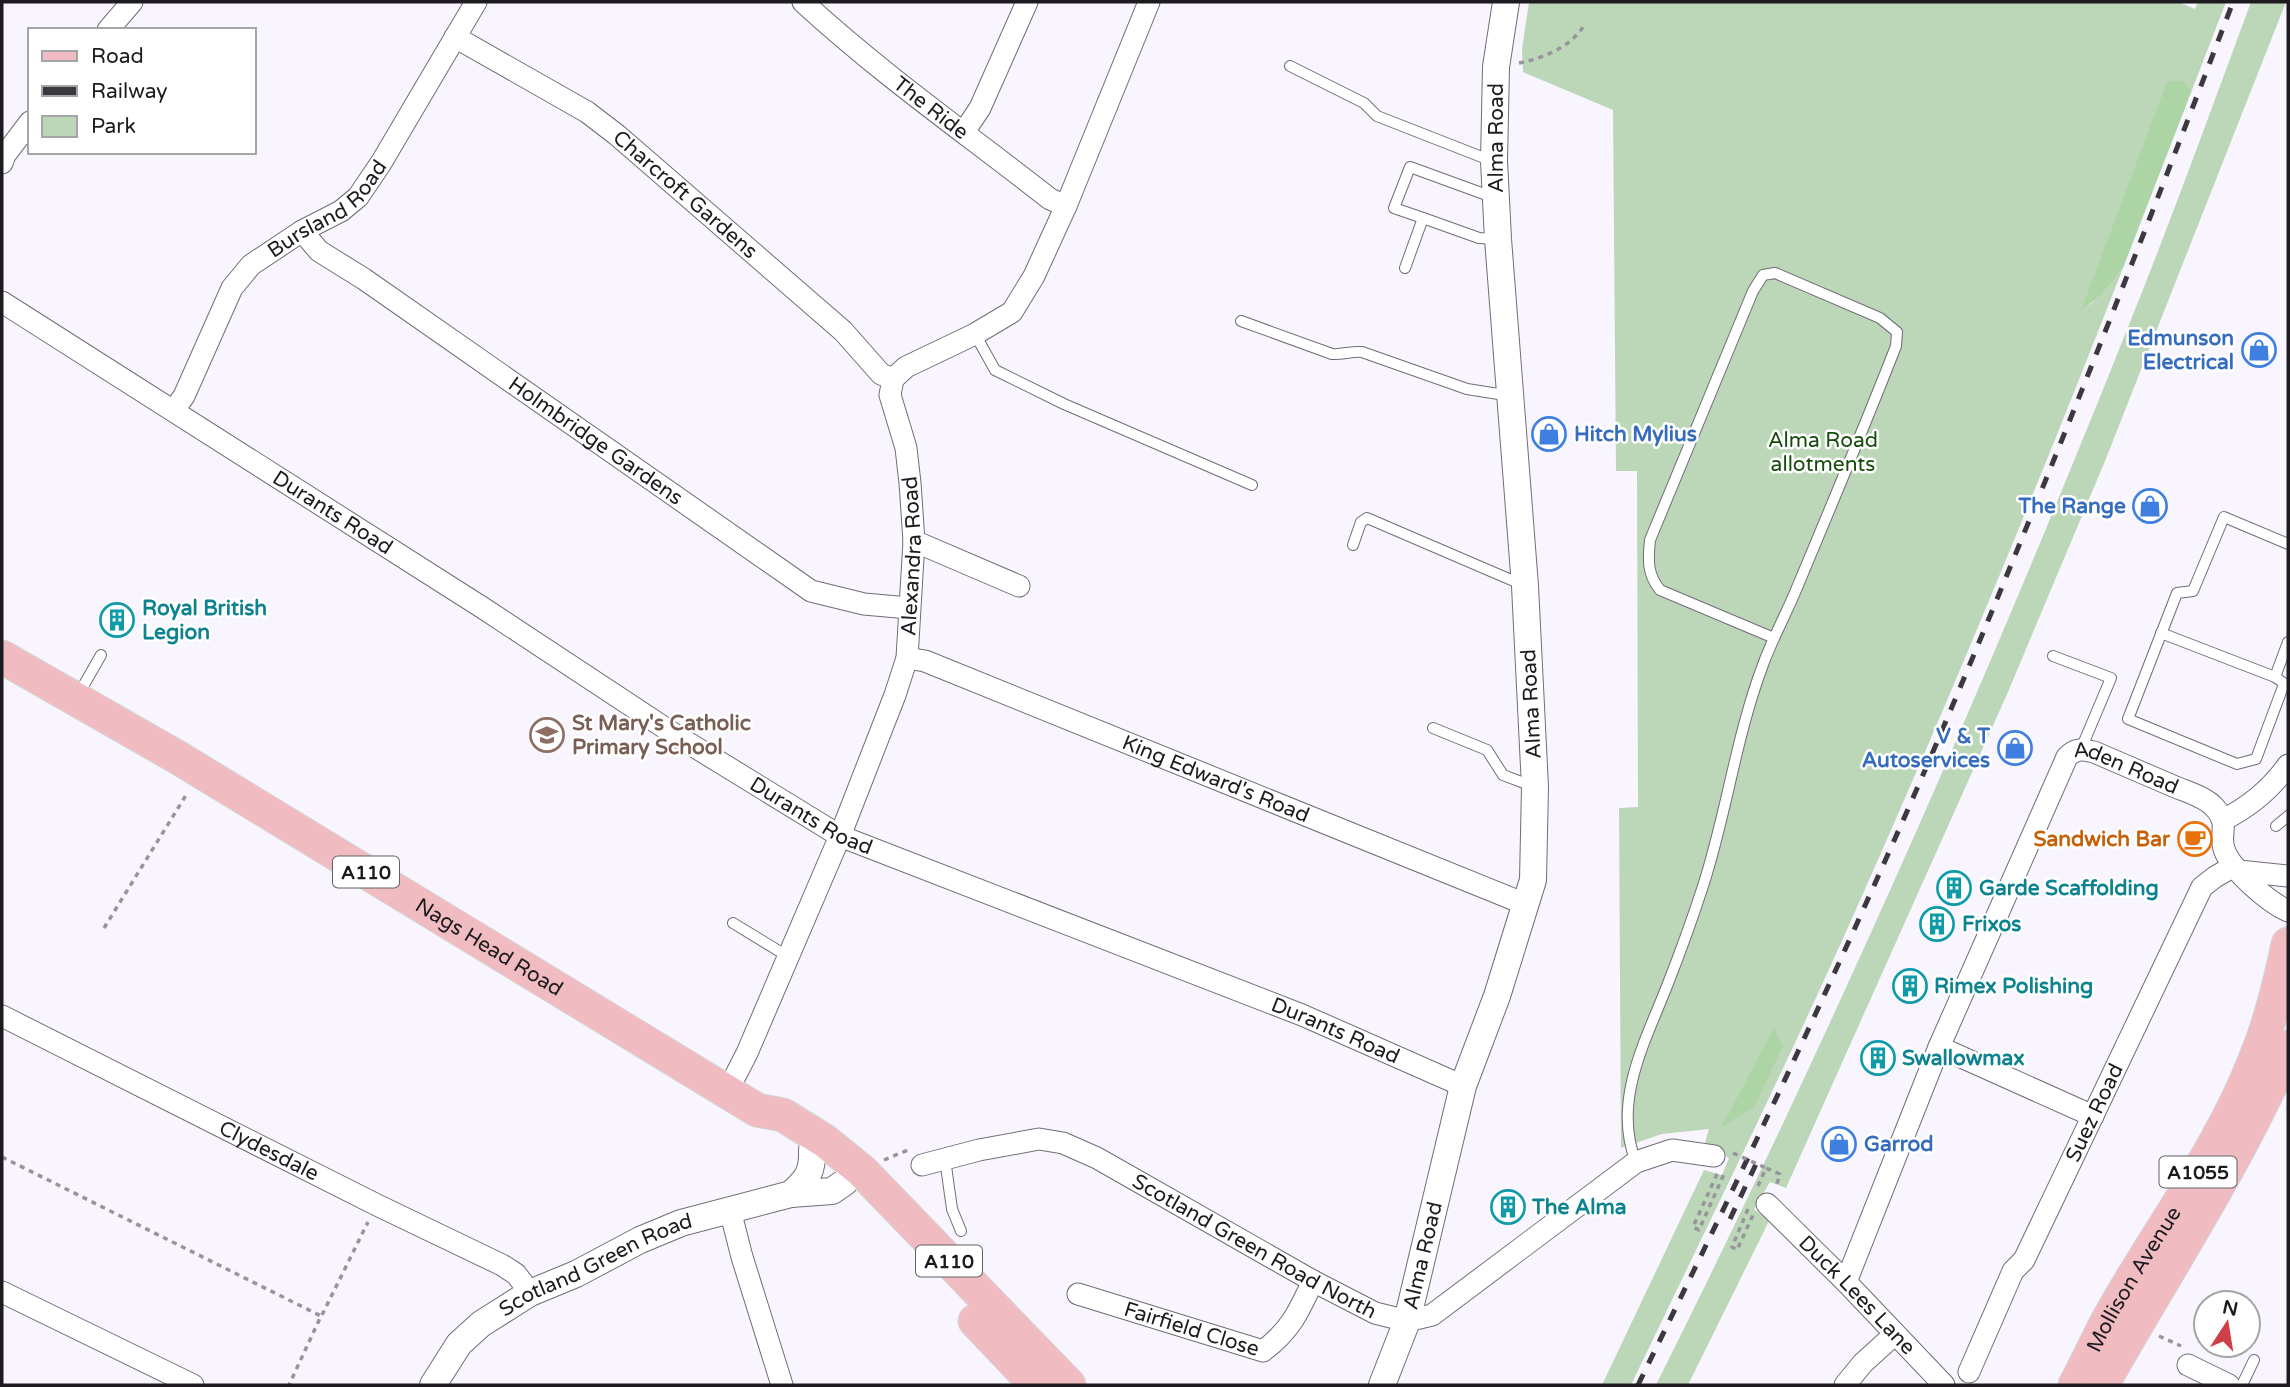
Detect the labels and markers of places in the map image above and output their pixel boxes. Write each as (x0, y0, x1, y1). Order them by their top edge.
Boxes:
place label: Edmunson Electrical (2127, 326, 2234, 375)
shop icon: Edmunson Electrical (2240, 331, 2278, 369)
shop icon: Hitch Mylius (1530, 415, 1568, 453)
place label: Hitch Mylius (1574, 422, 1697, 447)
shop icon: The Range (2131, 487, 2169, 525)
place label: The Range (2018, 494, 2126, 519)
place label: Royal British Legion (142, 596, 267, 645)
building icon: Royal British Legion (98, 601, 136, 639)
place label: St Mary's Catholic Primary School (572, 711, 751, 760)
school or university icon: St Mary's Catholic Primary School (528, 716, 566, 754)
place label: V & T Autoservices (1862, 724, 1990, 773)
shop icon: V & T Autoservices (1996, 729, 2034, 767)
cafe icon: Sandwich Bar (2176, 820, 2214, 858)
place label: Sandwich Bar (2034, 827, 2171, 852)
building icon: Garde Scaffolding (1935, 869, 1973, 907)
place label: Garde Scaffolding (1979, 876, 2159, 901)
building icon: Frixos (1918, 905, 1956, 943)
place label: Frixos (1962, 912, 2021, 937)
building icon: Rimex Polishing (1891, 967, 1929, 1005)
place label: Rimex Polishing (1934, 974, 2093, 999)
building icon: Swallowmax (1859, 1039, 1897, 1077)
place label: Swallowmax (1902, 1046, 2025, 1071)
shop icon: Garrod (1820, 1125, 1858, 1163)
place label: Garrod (1864, 1132, 1934, 1157)
building icon: The Alma (1489, 1188, 1527, 1226)
place label: The Alma (1531, 1195, 1627, 1220)

